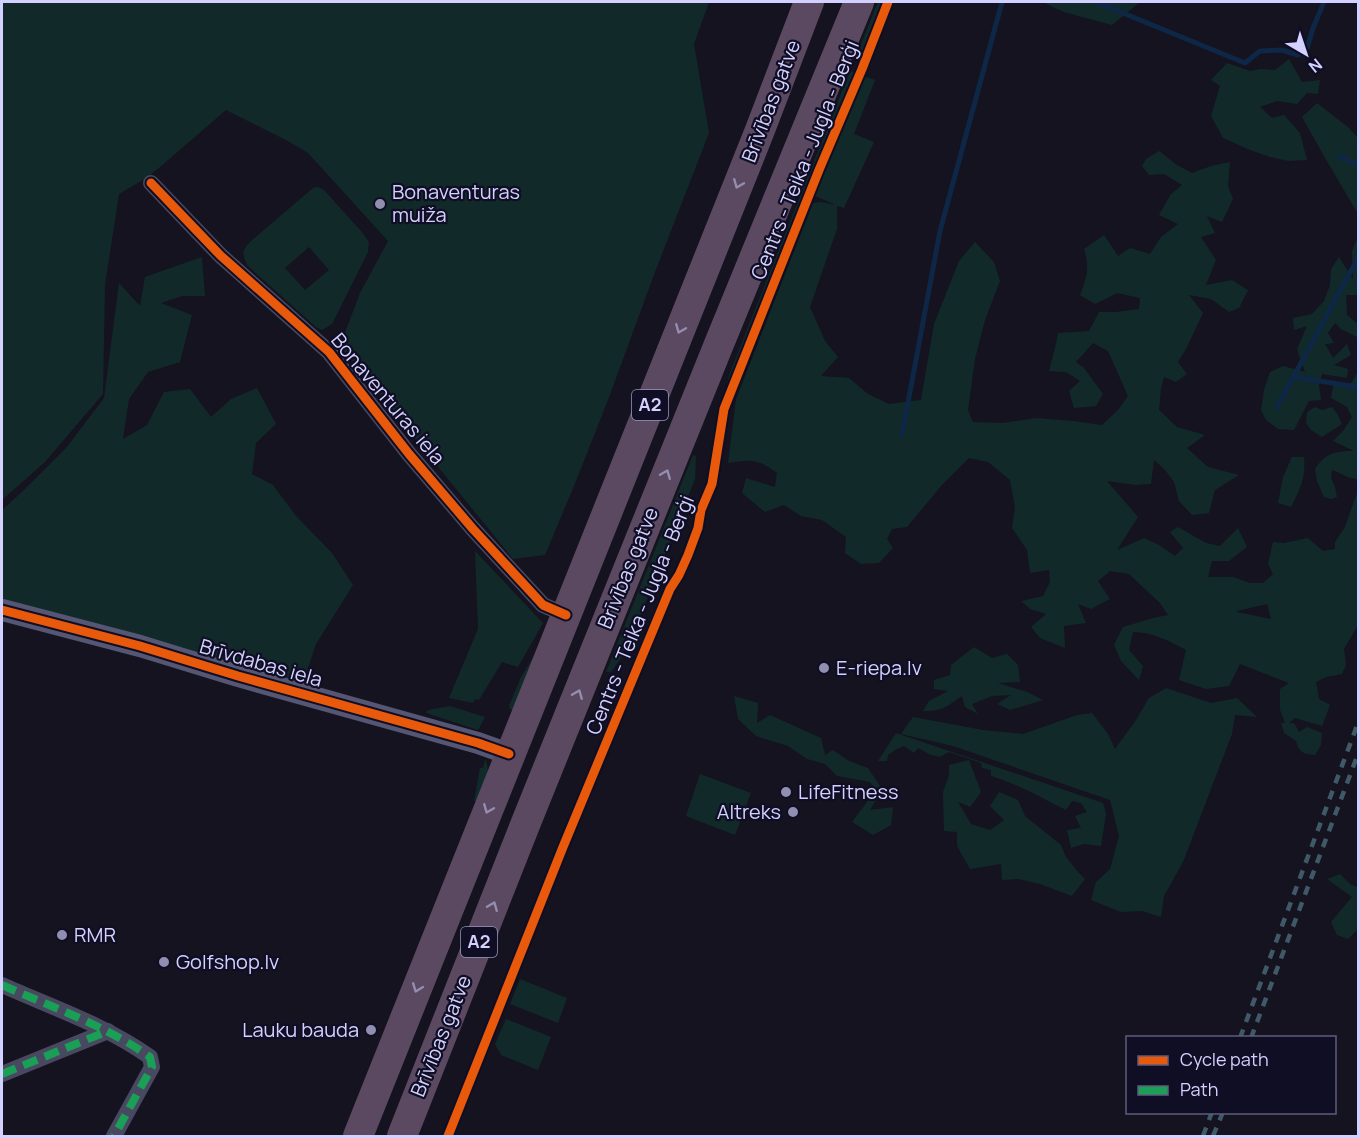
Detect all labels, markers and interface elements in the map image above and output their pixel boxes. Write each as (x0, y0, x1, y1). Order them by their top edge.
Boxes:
north arrow (1276, 24, 1336, 84)
street label: Brīvības gatve (735, 36, 806, 166)
street label: Centrs - Teika - Jugla - Berģi (744, 36, 865, 283)
text: N (1304, 53, 1327, 78)
place label: Bonaventuras muiža (392, 178, 520, 228)
one-way arrow (733, 178, 745, 189)
marker: Bonaventuras muiža (373, 197, 387, 211)
one-way arrow (675, 323, 687, 334)
street label: Bonaventuras iela (325, 327, 451, 470)
road number: A2 (632, 390, 668, 420)
one-way arrow (659, 470, 671, 481)
street label: Centrs - Teika - Jugla - Berģi (579, 491, 700, 738)
street label: Brīvības gatve (591, 503, 664, 633)
street label: Brīvdabas iela (197, 632, 326, 693)
place label: E-riepa.lv (836, 654, 922, 681)
marker: E-riepa.lv (817, 661, 831, 675)
one-way arrow (571, 690, 583, 701)
place label: LifeFitness (798, 778, 899, 805)
marker: LifeFitness (779, 785, 793, 799)
place label: Altreks (717, 798, 781, 825)
one-way arrow (483, 802, 495, 813)
marker: Altreks (786, 805, 800, 819)
one-way arrow (486, 902, 498, 913)
place label: RMR (74, 921, 116, 948)
road number: A2 (461, 927, 497, 957)
marker: RMR (55, 928, 69, 942)
place label: Golfshop.lv (176, 948, 279, 975)
marker: Golfshop.lv (157, 955, 171, 969)
street label: Brīvības gatve (404, 971, 477, 1101)
one-way arrow (411, 982, 424, 992)
place label: Lauku bauda (242, 1016, 359, 1043)
marker: Lauku bauda (364, 1023, 378, 1037)
legend (1126, 1036, 1336, 1114)
text: Cycle path (1180, 1047, 1269, 1071)
text: Path (1180, 1077, 1218, 1101)

